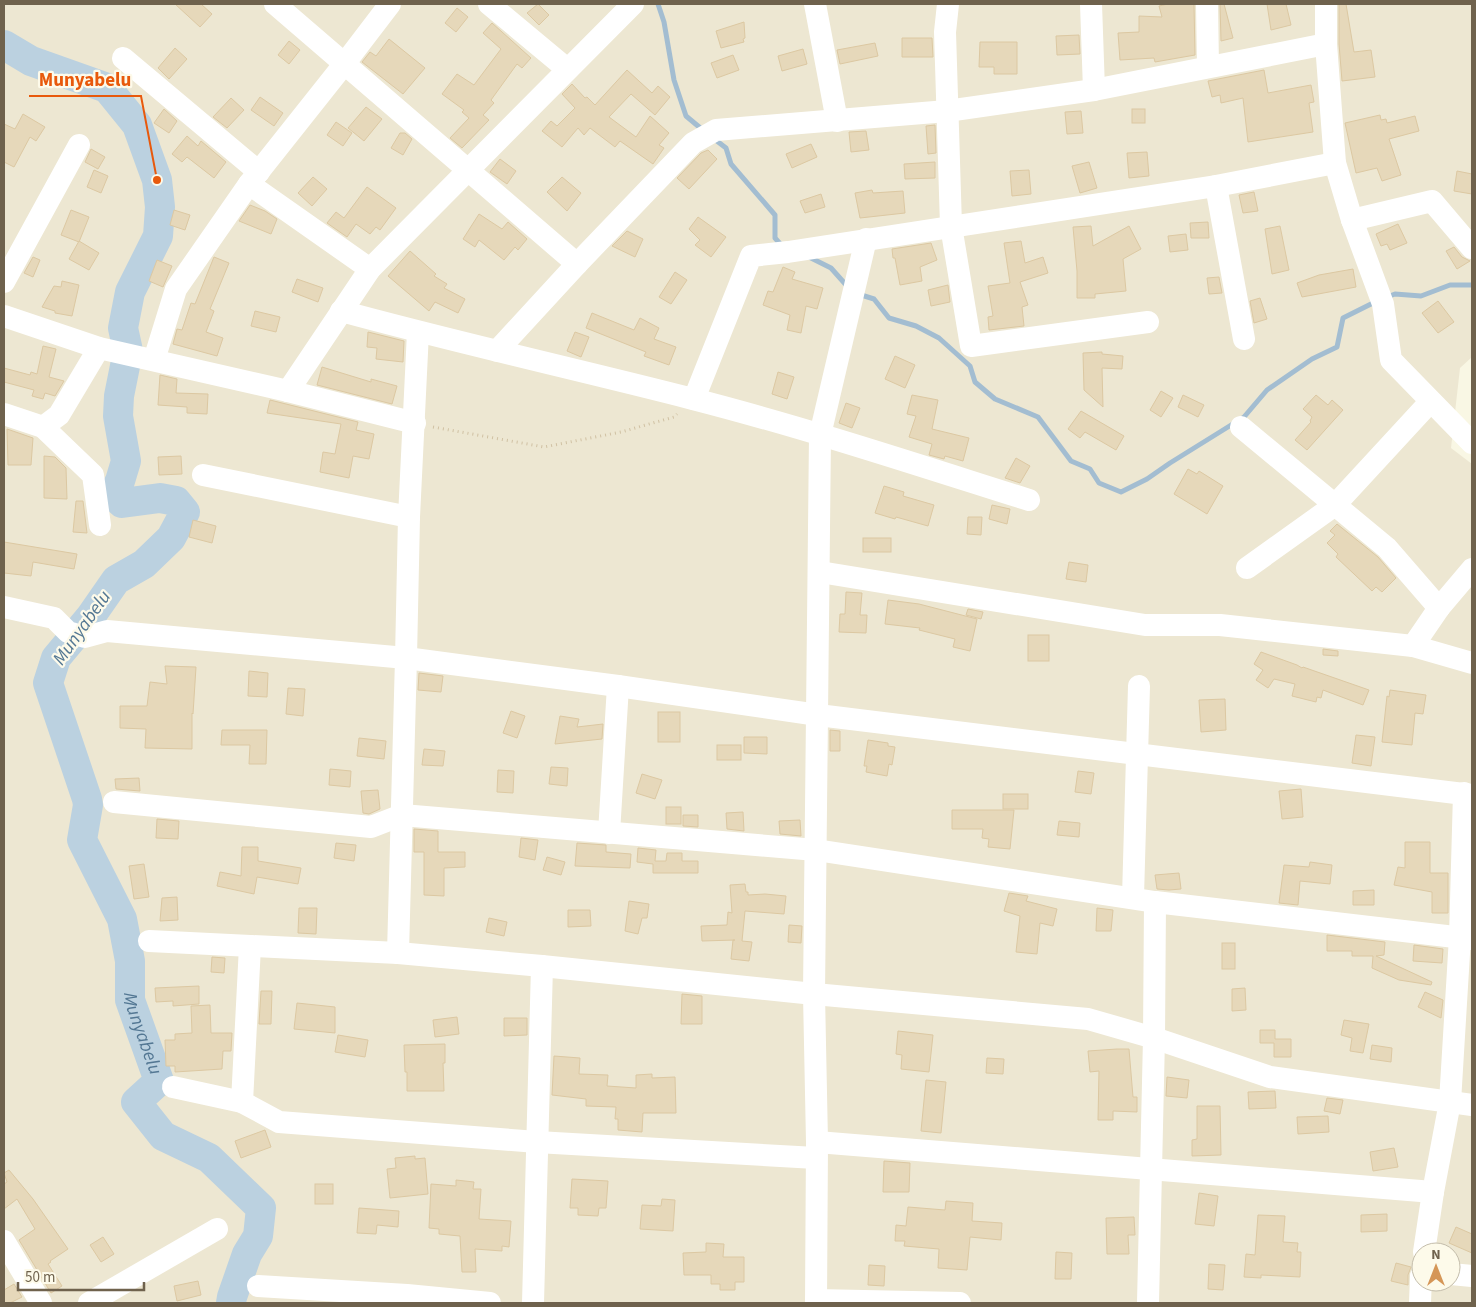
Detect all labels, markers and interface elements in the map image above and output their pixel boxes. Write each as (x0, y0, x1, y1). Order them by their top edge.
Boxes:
callout: Munyabelu (29, 62, 141, 96)
text: Munyabelu (39, 67, 131, 94)
water label: Munyabelu (46, 585, 118, 671)
water label: Munyabelu (117, 993, 169, 1078)
north arrow (1411, 1242, 1461, 1292)
text: N (1431, 1245, 1441, 1265)
scale bar (18, 1260, 144, 1292)
text: 50 m (25, 1267, 55, 1288)

